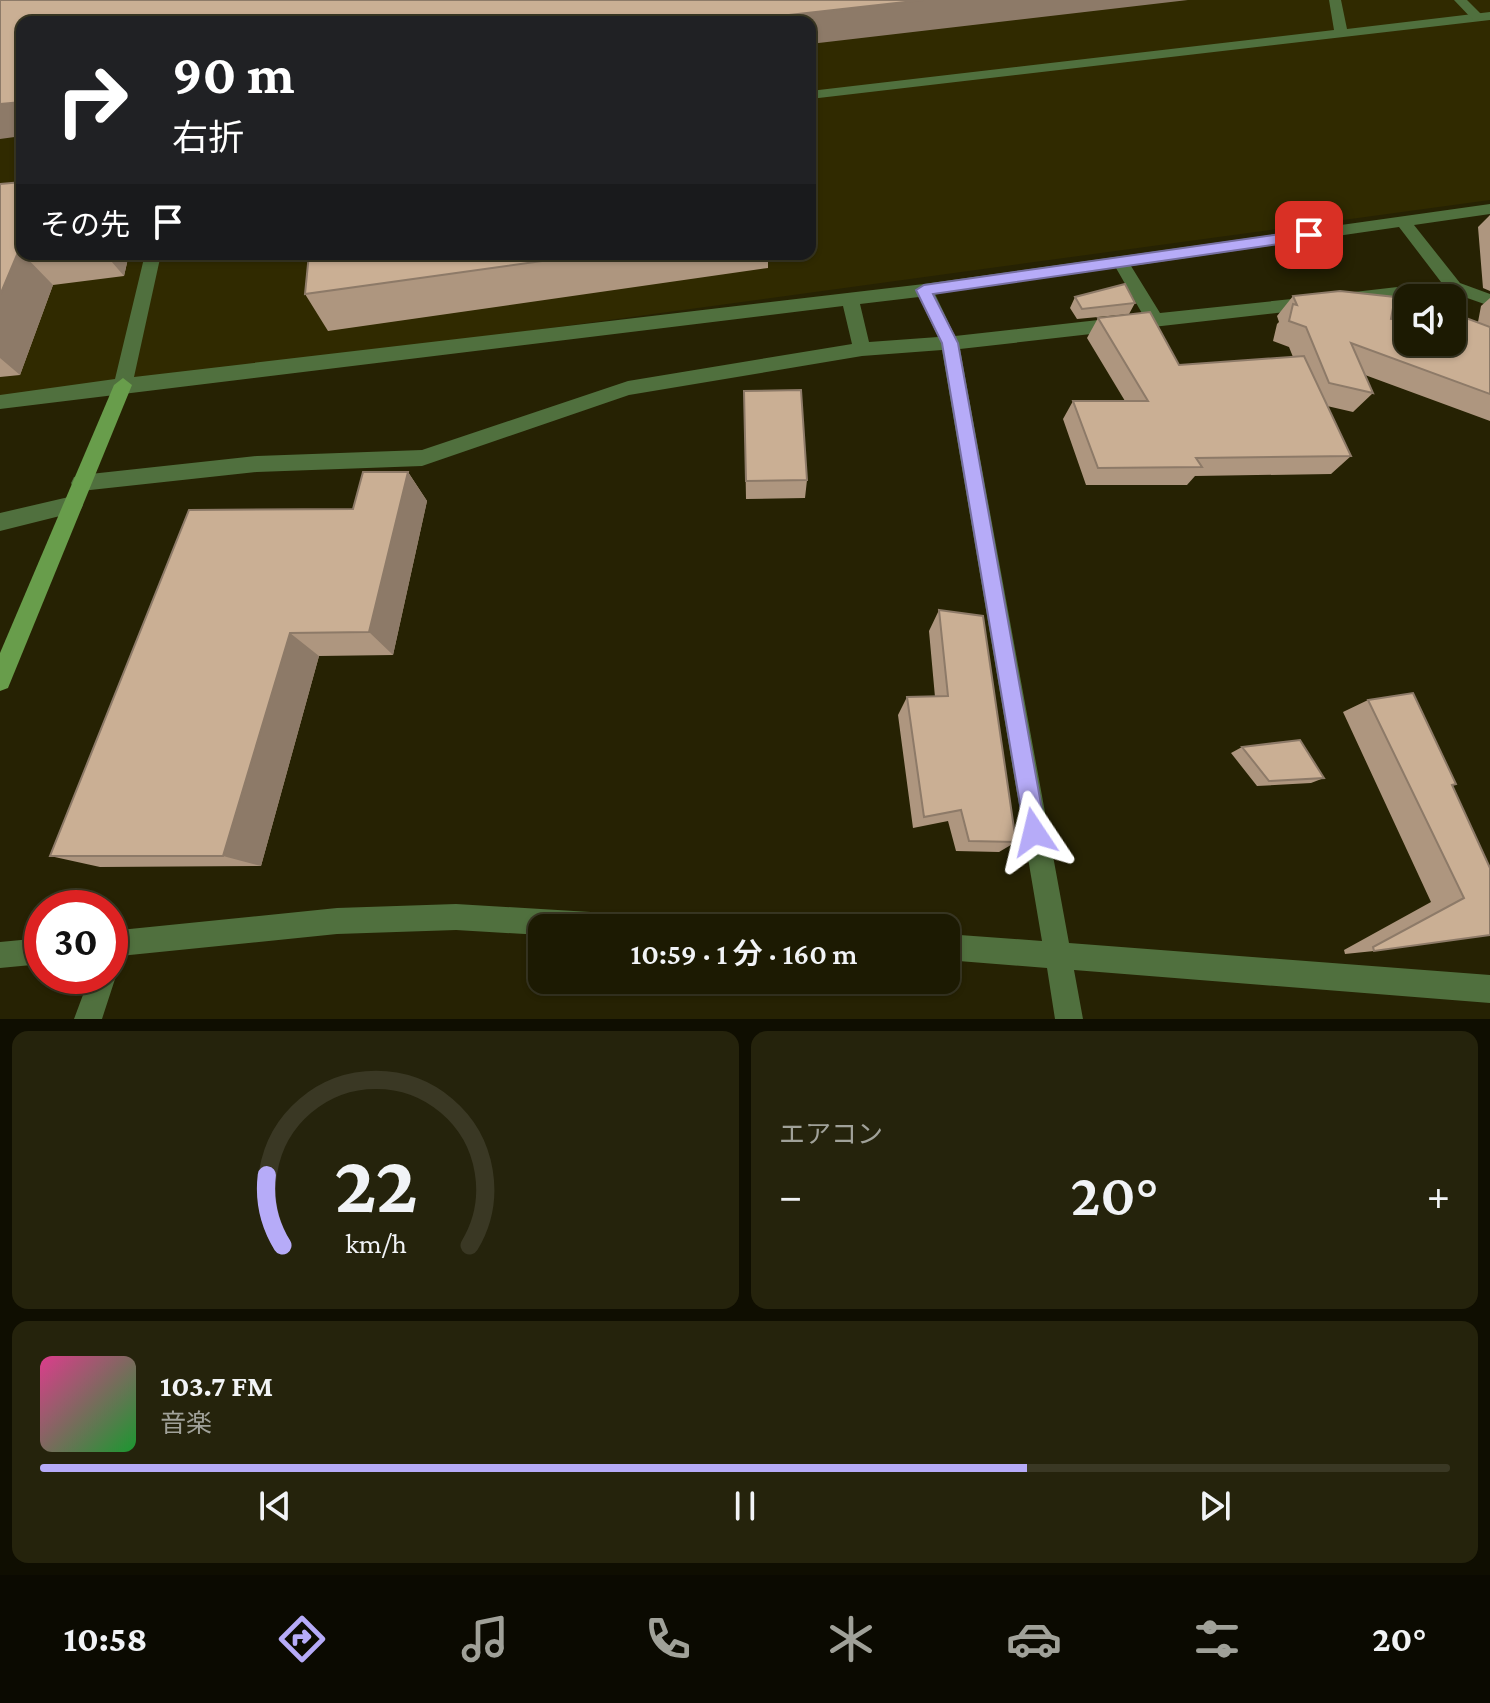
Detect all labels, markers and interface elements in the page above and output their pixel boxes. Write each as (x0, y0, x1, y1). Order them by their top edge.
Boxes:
text: 90 m (172, 43, 295, 105)
icon: right (40, 48, 144, 152)
text: 右折 (172, 118, 244, 158)
icon: arrive (146, 200, 190, 244)
pin (1275, 201, 1343, 269)
text: その先 (40, 208, 130, 241)
icon: arrive (1287, 213, 1331, 257)
map controls (1394, 284, 1466, 356)
button: sound (1394, 284, 1466, 356)
position arrow (992, 790, 1076, 874)
speed limit sign: 30 (24, 890, 128, 994)
text: 10:59 · 1 分 · 160 m (630, 937, 858, 970)
text: エアコン (779, 1120, 883, 1149)
text: 22 (334, 1137, 417, 1230)
text: 20° (1071, 1161, 1158, 1228)
text: − (779, 1171, 802, 1219)
text: + (1427, 1171, 1450, 1219)
text: km/h (345, 1227, 406, 1259)
text: 103.7 FM (160, 1369, 273, 1402)
text: 音楽 (160, 1409, 212, 1438)
icon: previous (253, 1484, 297, 1528)
icon: pause (723, 1484, 767, 1528)
icon: next (1193, 1484, 1237, 1528)
icon: directions (274, 1611, 330, 1667)
icon: music (457, 1611, 513, 1667)
icon: phone (640, 1611, 696, 1667)
icon: climate (823, 1611, 879, 1667)
icon: car (1006, 1611, 1062, 1667)
icon: filters (1189, 1611, 1245, 1667)
text: 10:58 (63, 1619, 147, 1659)
text: 20° (1372, 1619, 1426, 1659)

